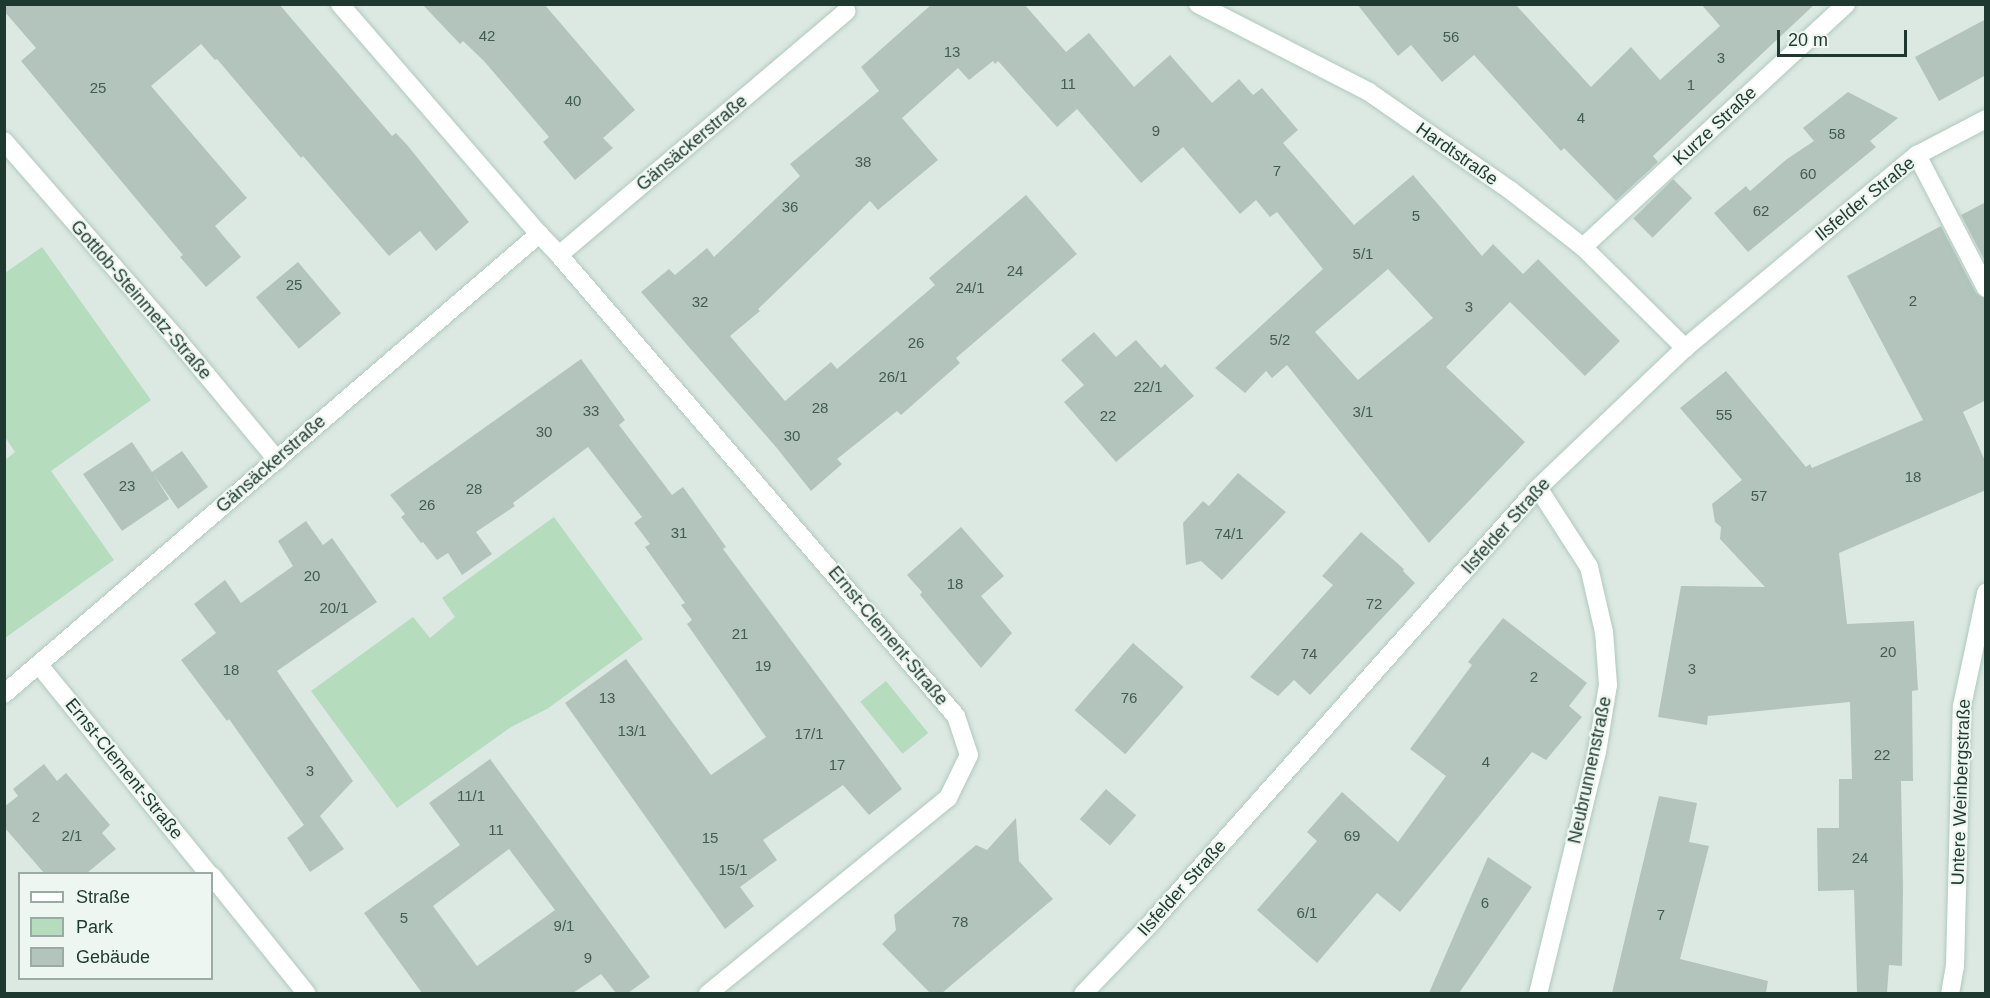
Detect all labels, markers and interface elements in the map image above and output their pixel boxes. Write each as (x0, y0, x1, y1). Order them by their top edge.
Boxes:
scale bar (1780, 18, 1910, 56)
house number: 42 (479, 27, 495, 45)
house number: 56 (1443, 28, 1459, 46)
text: 20 m (1788, 30, 1828, 50)
house number: 13 (944, 43, 960, 61)
house number: 3 (1717, 49, 1725, 67)
house number: 11 (1060, 75, 1076, 93)
house number: 1 (1687, 76, 1695, 94)
house number: 25 (90, 79, 106, 97)
street label: Kurze Straße (1669, 82, 1761, 170)
street label: Gänsäckerstraße (632, 90, 752, 196)
house number: 40 (565, 92, 581, 110)
house number: 4 (1577, 109, 1585, 127)
street label: Hardtstraße (1412, 118, 1502, 190)
house number: 9 (1152, 122, 1160, 140)
house number: 58 (1829, 125, 1845, 143)
street label: Ilsfelder Straße (1811, 152, 1919, 246)
house number: 38 (855, 153, 871, 171)
house number: 7 (1273, 162, 1281, 180)
house number: 60 (1800, 165, 1816, 183)
house number: 36 (782, 198, 798, 216)
house number: 62 (1753, 202, 1769, 220)
house number: 5 (1412, 207, 1420, 225)
street label: Gottlob-Steinmetz-Straße (66, 216, 216, 384)
house number: 5/1 (1353, 245, 1373, 263)
house number: 24 (1007, 262, 1023, 280)
house number: 25 (286, 276, 302, 294)
house number: 24/1 (955, 279, 985, 297)
house number: 2 (1909, 292, 1917, 310)
house number: 32 (692, 293, 708, 311)
house number: 3 (1465, 298, 1473, 316)
house number: 5/2 (1270, 331, 1290, 349)
house number: 26 (908, 334, 924, 352)
house number: 26/1 (878, 368, 908, 386)
house number: 22/1 (1133, 378, 1163, 396)
house number: 28 (812, 399, 828, 417)
house number: 33 (583, 402, 599, 420)
house number: 3/1 (1353, 403, 1373, 421)
house number: 55 (1716, 406, 1732, 424)
house number: 22 (1100, 407, 1116, 425)
street label: Gänsäckerstraße (212, 411, 330, 517)
house number: 30 (536, 423, 552, 441)
house number: 30 (784, 427, 800, 445)
house number: 18 (1905, 468, 1921, 486)
street label: Ilsfelder Straße (1457, 473, 1555, 579)
house number: 23 (119, 477, 135, 495)
house number: 28 (466, 480, 482, 498)
house number: 57 (1751, 487, 1767, 505)
house number: 26 (419, 496, 435, 514)
house number: 31 (671, 524, 687, 542)
house number: 74/1 (1214, 525, 1244, 543)
street label: Ernst-Clement-Straße (823, 562, 953, 710)
house number: 20 (304, 567, 320, 585)
house number: 18 (947, 575, 963, 593)
house number: 72 (1366, 595, 1382, 613)
house number: 20/1 (319, 599, 349, 617)
house number: 21 (732, 625, 748, 643)
house number: 20 (1880, 643, 1896, 661)
house number: 74 (1301, 645, 1317, 663)
house number: 19 (755, 657, 771, 675)
house number: 3 (1688, 660, 1696, 678)
house number: 18 (223, 661, 239, 679)
house number: 2 (1530, 668, 1538, 686)
house number: 13 (599, 689, 615, 707)
house number: 76 (1121, 689, 1137, 707)
street label: Ernst-Clement-Straße (61, 694, 187, 844)
street label: Neubrunnenstraße (1564, 694, 1616, 846)
street label: Untere Weinbergstraße (1947, 698, 1975, 886)
house number: 13/1 (617, 722, 647, 740)
house number: 17/1 (794, 725, 824, 743)
house number: 22 (1874, 746, 1890, 764)
house number: 4 (1482, 753, 1490, 771)
house number: 17 (829, 756, 845, 774)
house number: 3 (306, 762, 314, 780)
house number: 11/1 (457, 787, 485, 805)
house number: 2 (32, 808, 40, 826)
house number: 11 (488, 821, 504, 839)
house number: 2/1 (62, 827, 82, 845)
house number: 69 (1344, 827, 1360, 845)
house number: 15 (702, 829, 718, 847)
street label: Ilsfelder Straße (1133, 835, 1231, 941)
house number: 24 (1852, 849, 1868, 867)
house number: 15/1 (718, 861, 748, 879)
legend (18, 872, 213, 980)
text: Straße (76, 887, 130, 907)
house number: 6 (1481, 894, 1489, 912)
house number: 6/1 (1297, 904, 1317, 922)
house number: 7 (1657, 906, 1665, 924)
house number: 5 (400, 909, 408, 927)
house number: 78 (952, 913, 968, 931)
text: Park (76, 917, 113, 937)
house number: 9/1 (554, 917, 574, 935)
text: Gebäude (76, 947, 150, 967)
house number: 9 (584, 949, 592, 967)

